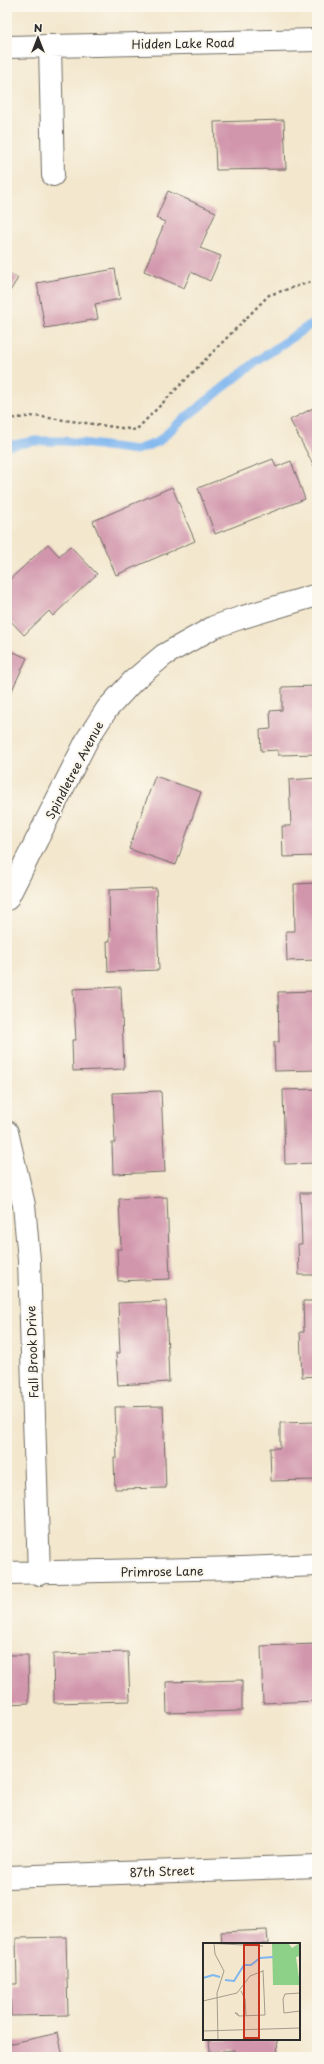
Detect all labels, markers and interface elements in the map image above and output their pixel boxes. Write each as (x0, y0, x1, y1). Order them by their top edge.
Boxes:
north arrow (18, 18, 58, 58)
text: N (34, 19, 43, 36)
street label: Hidden Lake Road (131, 33, 235, 53)
street label: Spindletree Avenue (41, 718, 107, 822)
street label: Fall Brook Drive (21, 1305, 43, 1399)
street label: Primrose Lane (120, 1561, 204, 1581)
street label: 87th Street (129, 1861, 195, 1881)
inset map (203, 1943, 300, 2040)

